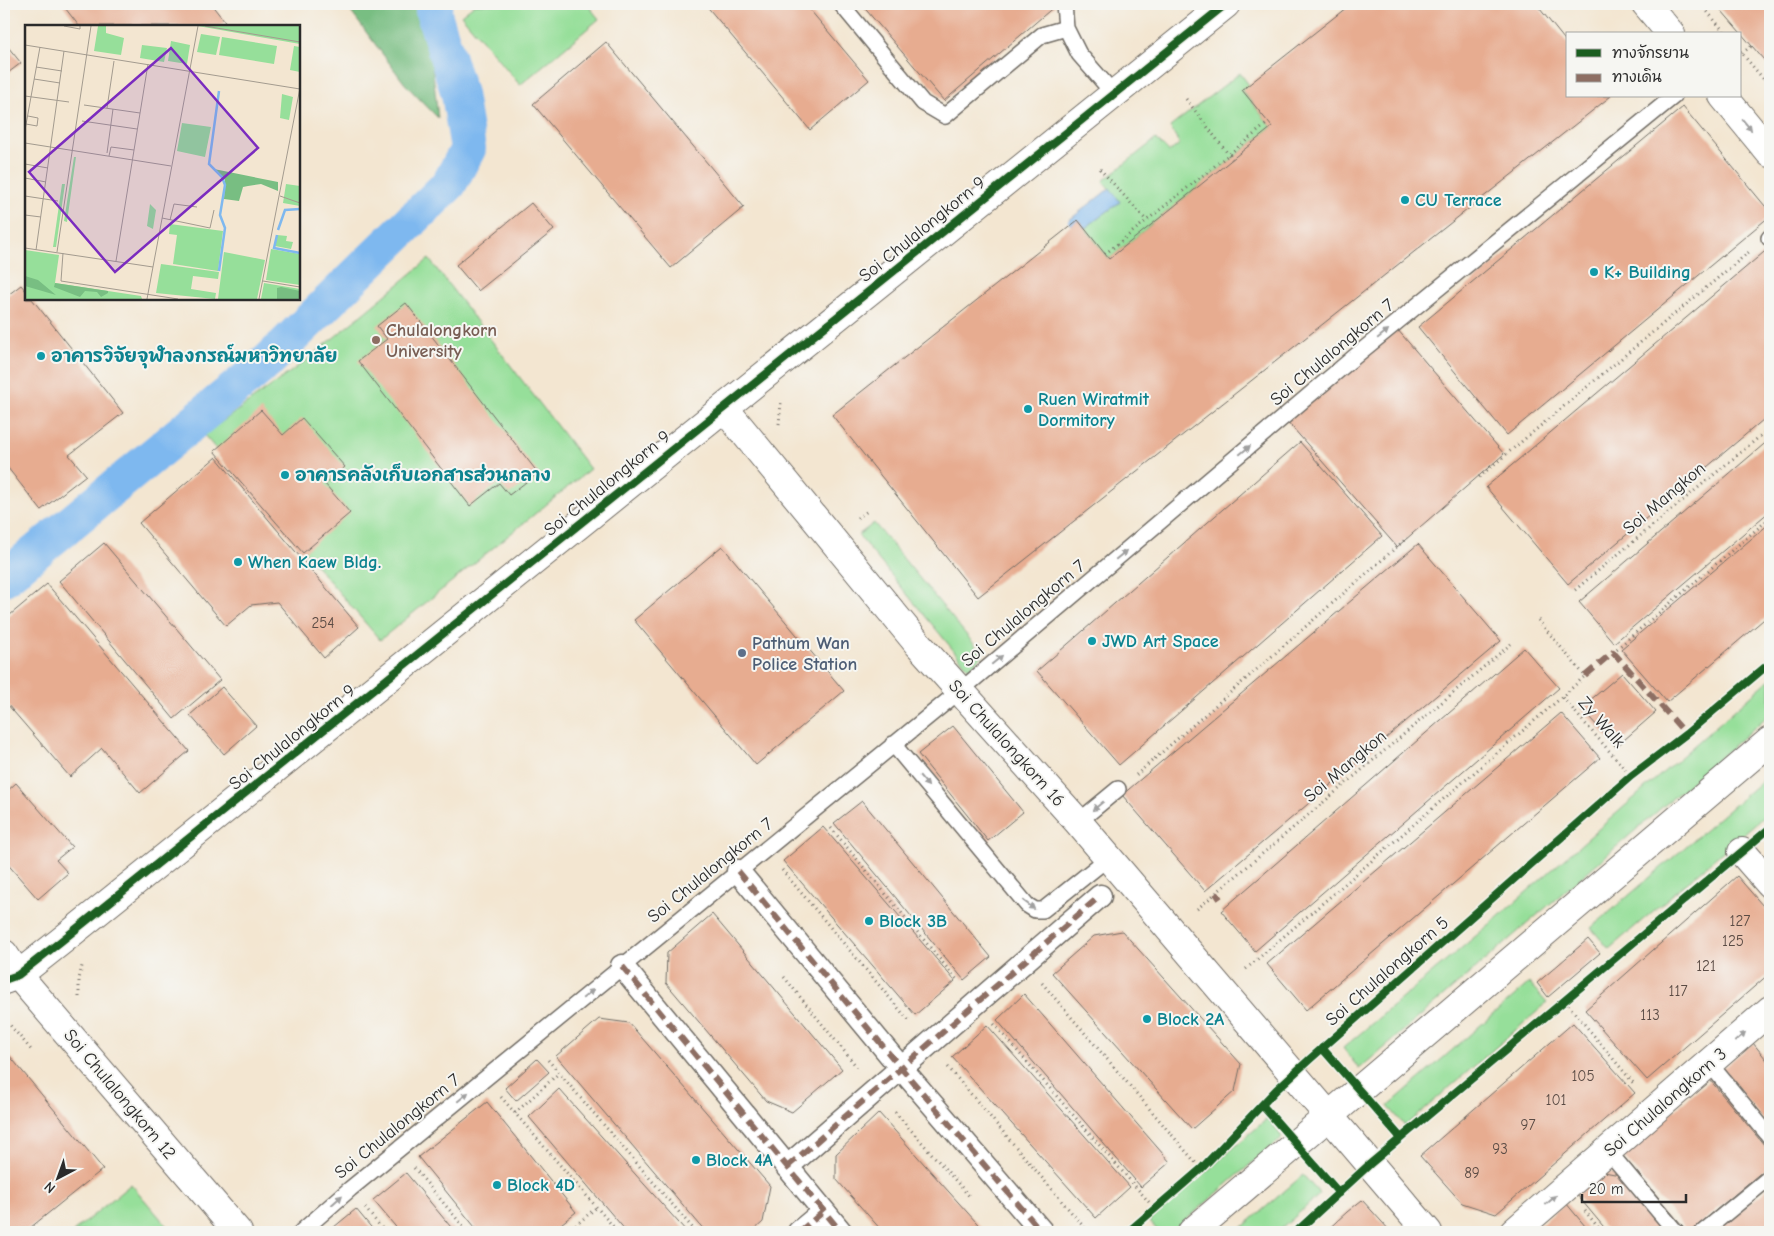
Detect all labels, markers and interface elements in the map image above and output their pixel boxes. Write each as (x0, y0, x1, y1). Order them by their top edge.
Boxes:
inset map (25, 25, 300, 300)
legend (1566, 32, 1742, 98)
text: ทางจักรยาน (1612, 44, 1689, 62)
text: ทางเดิน (1612, 68, 1662, 86)
one-way arrow (1741, 118, 1752, 131)
street label: Soi Chulalongkorn 9 (855, 172, 990, 287)
place label: CU Terrace (1415, 190, 1502, 211)
marker: CU Terrace (1399, 194, 1411, 206)
place label: K+ Building (1604, 262, 1691, 283)
marker: K+ Building (1588, 266, 1600, 278)
street label: Soi Chulalongkorn 7 (1266, 294, 1399, 410)
place label: Chulalongkorn University (386, 320, 497, 362)
one-way arrow (1376, 328, 1388, 340)
marker: Chulalongkorn University (370, 334, 382, 346)
place label: อาคารวิจัยจุฬาลงกรณ์มหาวิทยาลัย (51, 343, 337, 369)
marker: อาคารวิจัยจุฬาลงกรณ์มหาวิทยาลัย (35, 350, 47, 362)
place label: Ruen Wiratmit Dormitory (1038, 389, 1150, 431)
marker: Ruen Wiratmit Dormitory (1022, 403, 1034, 415)
street label: Soi Chulalongkorn 9 (540, 426, 675, 541)
one-way arrow (1238, 444, 1251, 455)
street label: Soi Mangkon (1619, 458, 1710, 539)
place label: อาคารคลังเก็บเอกสารส่วนกลาง (295, 463, 551, 486)
marker: อาคารคลังเก็บเอกสารส่วนกลาง (279, 469, 291, 481)
one-way arrow (1114, 549, 1127, 560)
place label: When Kaew Bldg. (248, 552, 381, 573)
street label: Soi Chulalongkorn 7 (957, 555, 1090, 671)
marker: When Kaew Bldg. (232, 556, 244, 568)
house number: 254 (311, 614, 335, 632)
place label: JWD Art Space (1102, 631, 1219, 652)
place label: Pathum Wan Police Station (752, 633, 857, 675)
marker: JWD Art Space (1086, 635, 1098, 647)
marker: Pathum Wan Police Station (736, 647, 748, 659)
one-way arrow (990, 654, 1003, 665)
street label: Soi Chulalongkorn 16 (944, 676, 1069, 811)
street label: Soi Chulalongkorn 9 (225, 680, 360, 795)
street label: Zy Walk (1574, 692, 1630, 752)
street label: Soi Mangkon (1300, 726, 1391, 807)
one-way arrow (919, 774, 930, 787)
one-way arrow (1092, 800, 1104, 811)
street label: Soi Chulalongkorn 7 (643, 813, 778, 927)
one-way arrow (1023, 899, 1036, 910)
place label: Block 3B (879, 911, 947, 932)
street label: Soi Chulalongkorn 5 (1321, 912, 1453, 1031)
house number: 127 (1730, 912, 1750, 930)
marker: Block 3B (863, 915, 875, 927)
house number: 125 (1722, 932, 1744, 950)
house number: 121 (1696, 957, 1716, 975)
house number: 117 (1669, 982, 1687, 1000)
one-way arrow (582, 988, 595, 999)
house number: 113 (1640, 1006, 1660, 1024)
place label: Block 2A (1157, 1009, 1224, 1030)
marker: Block 2A (1141, 1013, 1153, 1025)
street label: Soi Chulalongkorn 12 (59, 1025, 180, 1164)
one-way arrow (1733, 1031, 1745, 1043)
street label: Soi Chulalongkorn 3 (1600, 1043, 1731, 1161)
house number: 105 (1571, 1067, 1595, 1085)
street label: Soi Chulalongkorn 7 (330, 1069, 465, 1183)
one-way arrow (456, 1091, 469, 1102)
house number: 101 (1545, 1091, 1567, 1109)
house number: 97 (1520, 1116, 1536, 1134)
house number: 93 (1492, 1140, 1508, 1158)
place label: Block 4A (706, 1150, 773, 1171)
north arrow (32, 1154, 82, 1204)
marker: Block 4A (690, 1154, 702, 1166)
house number: 89 (1464, 1164, 1480, 1182)
scale bar (1582, 1171, 1685, 1203)
place label: Block 4D (507, 1175, 575, 1196)
text: N (41, 1178, 59, 1197)
marker: Block 4D (491, 1179, 503, 1191)
text: 20 m (1589, 1180, 1623, 1198)
one-way arrow (331, 1194, 343, 1206)
one-way arrow (1544, 1195, 1557, 1206)

